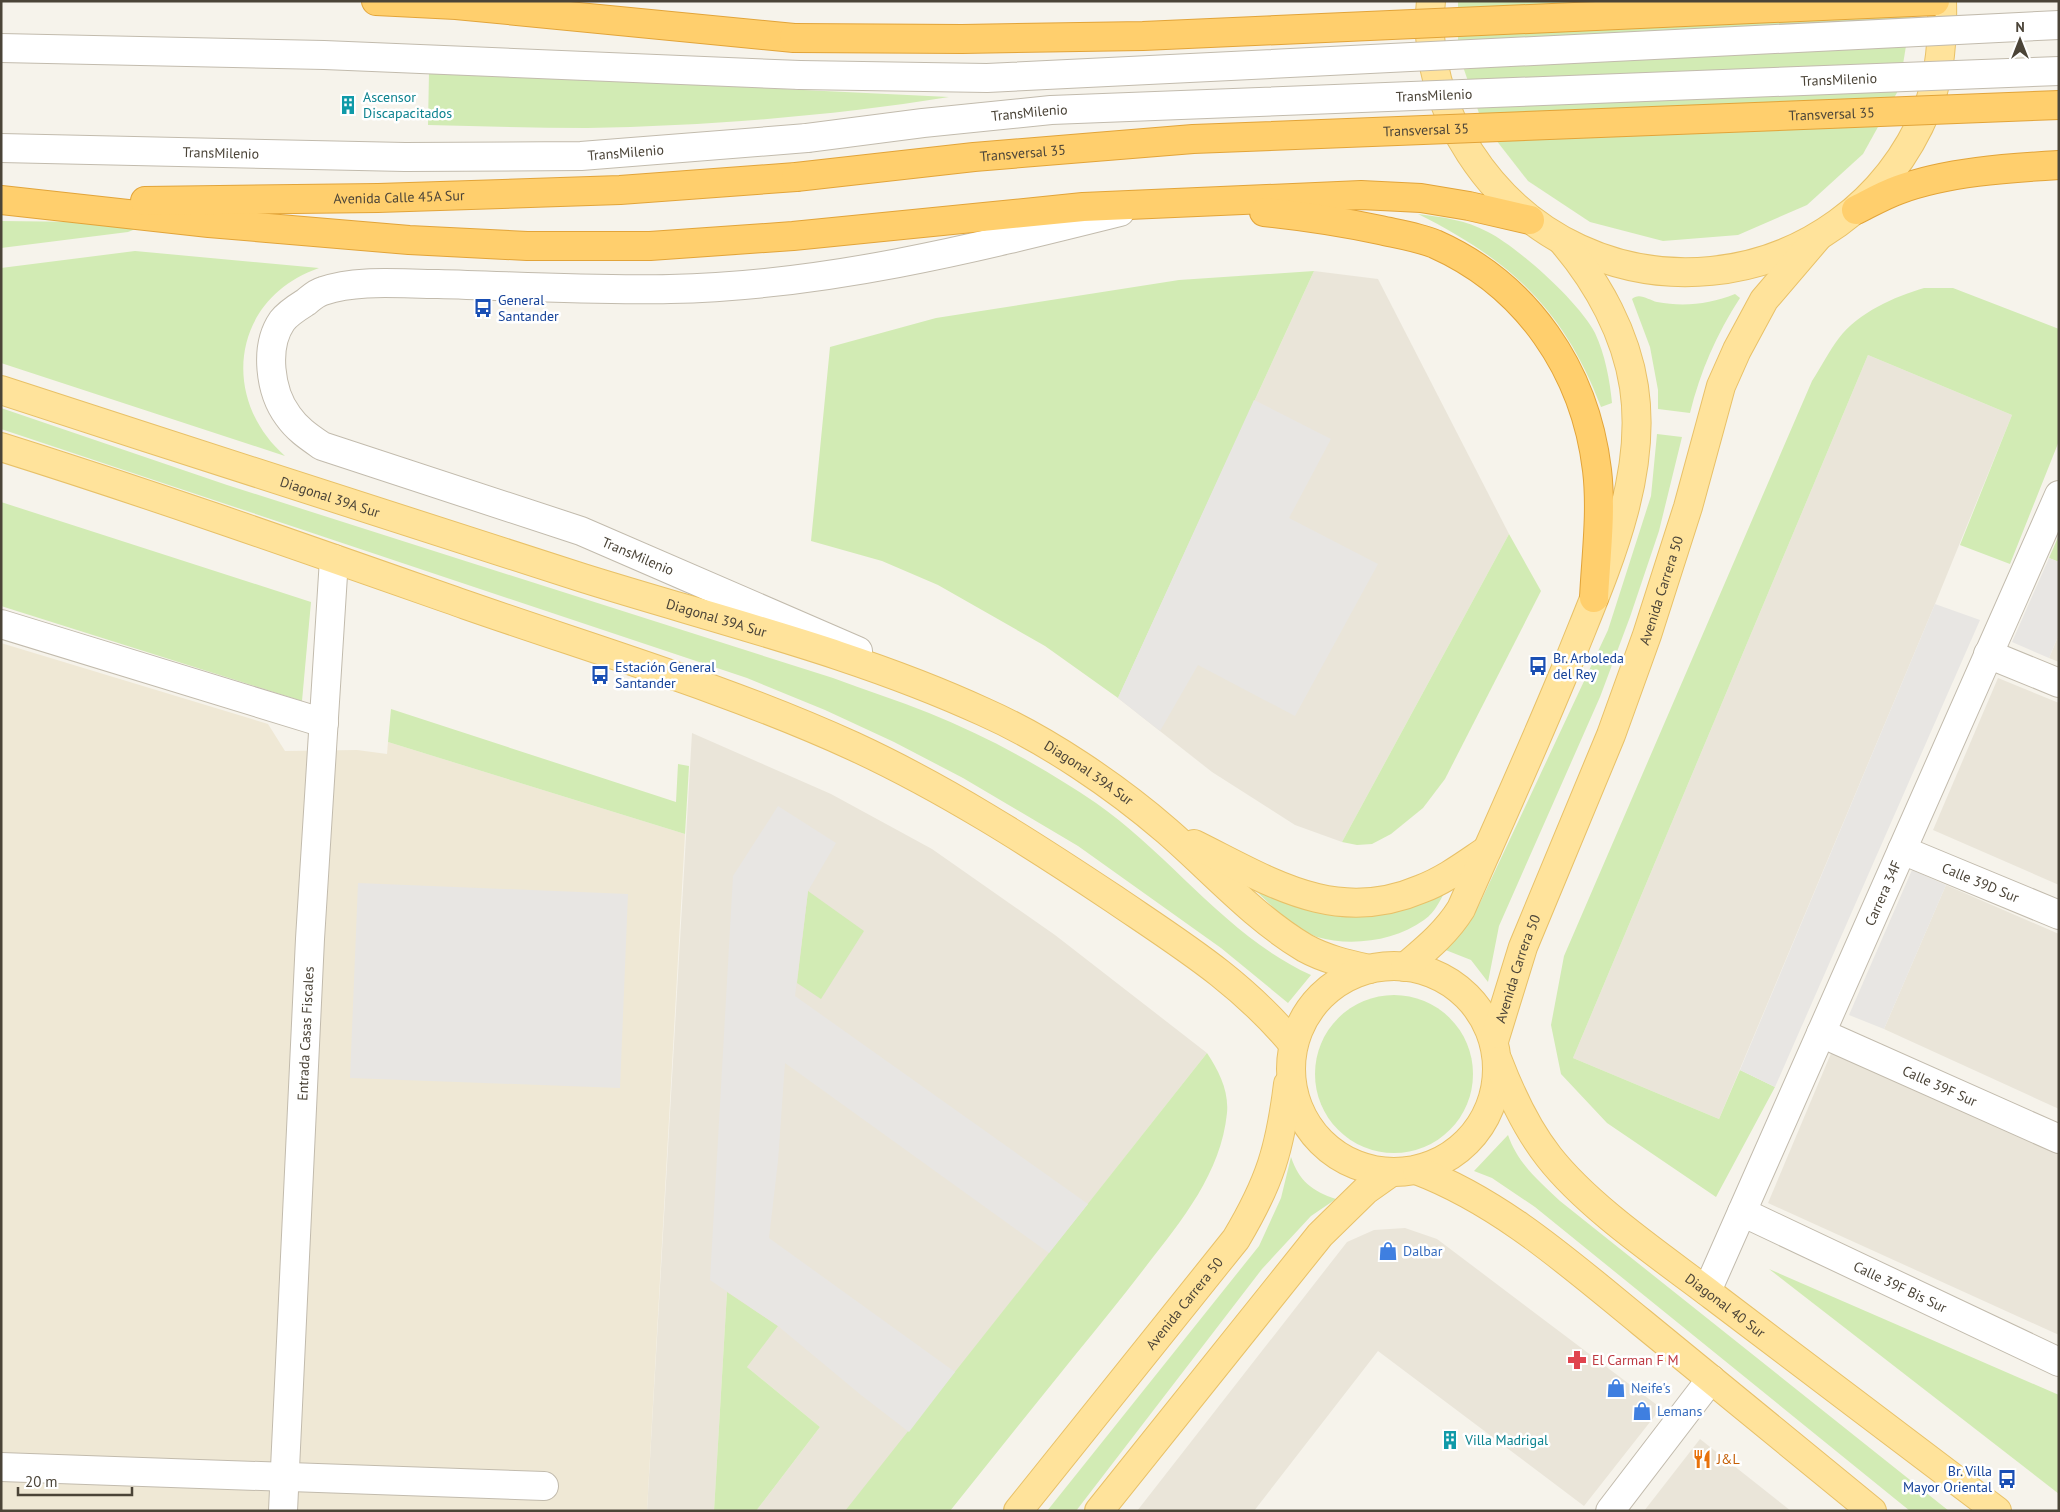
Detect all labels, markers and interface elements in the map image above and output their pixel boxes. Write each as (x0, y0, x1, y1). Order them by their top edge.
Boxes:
north arrow (1995, 15, 2045, 65)
text: N (2015, 18, 2025, 36)
street label: TransMilenio (1800, 69, 1877, 90)
street label: TransMilenio (1395, 85, 1473, 106)
place label: Ascensor Discapacitados (363, 88, 452, 122)
building icon: Ascensor Discapacitados (337, 94, 359, 116)
street label: TransMilenio (990, 100, 1068, 125)
street label: Transversal 35 (1788, 103, 1875, 125)
street label: Transversal 35 (1383, 119, 1469, 141)
street label: TransMilenio (587, 140, 665, 164)
street label: Transversal 35 (979, 141, 1066, 165)
street label: TransMilenio (182, 143, 259, 163)
street label: Avenida Calle 45A Sur (333, 186, 465, 208)
place label: General Santander (498, 291, 559, 325)
bus stop icon: General Santander (472, 297, 494, 319)
street label: Diagonal 39A Sur (278, 473, 382, 522)
street label: TransMilenio (599, 533, 677, 579)
street label: Avenida Carrera 50 (1635, 533, 1687, 647)
street label: Diagonal 39A Sur (664, 595, 769, 641)
place label: Br. Arboleda del Rey (1553, 649, 1624, 683)
bus stop icon: Br. Arboleda del Rey (1527, 655, 1549, 677)
place label: Estación General Santander (615, 658, 715, 692)
bus stop icon: Estación General Santander (589, 664, 611, 686)
street label: Diagonal 39A Sur (1041, 736, 1137, 809)
street label: Carrera 34F (1861, 858, 1905, 929)
street label: Calle 39D Sur (1939, 859, 2022, 907)
street label: Avenida Carrera 50 (1491, 912, 1545, 1025)
street label: Entrada Casas Fiscales (293, 966, 318, 1101)
street label: Calle 39F Sur (1900, 1061, 1980, 1110)
shop icon: Dalbar (1377, 1240, 1399, 1262)
place label: Dalbar (1403, 1242, 1443, 1260)
street label: Avenida Carrera 50 (1142, 1253, 1227, 1353)
street label: Calle 39F Bis Sur (1850, 1257, 1950, 1317)
street label: Diagonal 40 Sur (1681, 1269, 1769, 1342)
pharmacy icon: El Carman F M (1566, 1349, 1588, 1371)
place label: El Carman F M (1592, 1351, 1679, 1369)
shop icon: Neife's (1605, 1377, 1627, 1399)
place label: Neife's (1631, 1379, 1671, 1397)
shop icon: Lemans (1631, 1400, 1653, 1422)
place label: Lemans (1657, 1402, 1702, 1420)
building icon: Villa Madrigal (1439, 1429, 1461, 1451)
place label: Villa Madrigal (1464, 1431, 1548, 1449)
restaurant icon: J&L (1691, 1448, 1713, 1470)
place label: J&L (1716, 1450, 1740, 1468)
place label: Br. Villa Mayor Oriental (1903, 1462, 1992, 1496)
scale bar (18, 1464, 131, 1496)
bus stop icon: Br. Villa Mayor Oriental (1996, 1468, 2018, 1490)
text: 20 m (25, 1472, 58, 1491)

